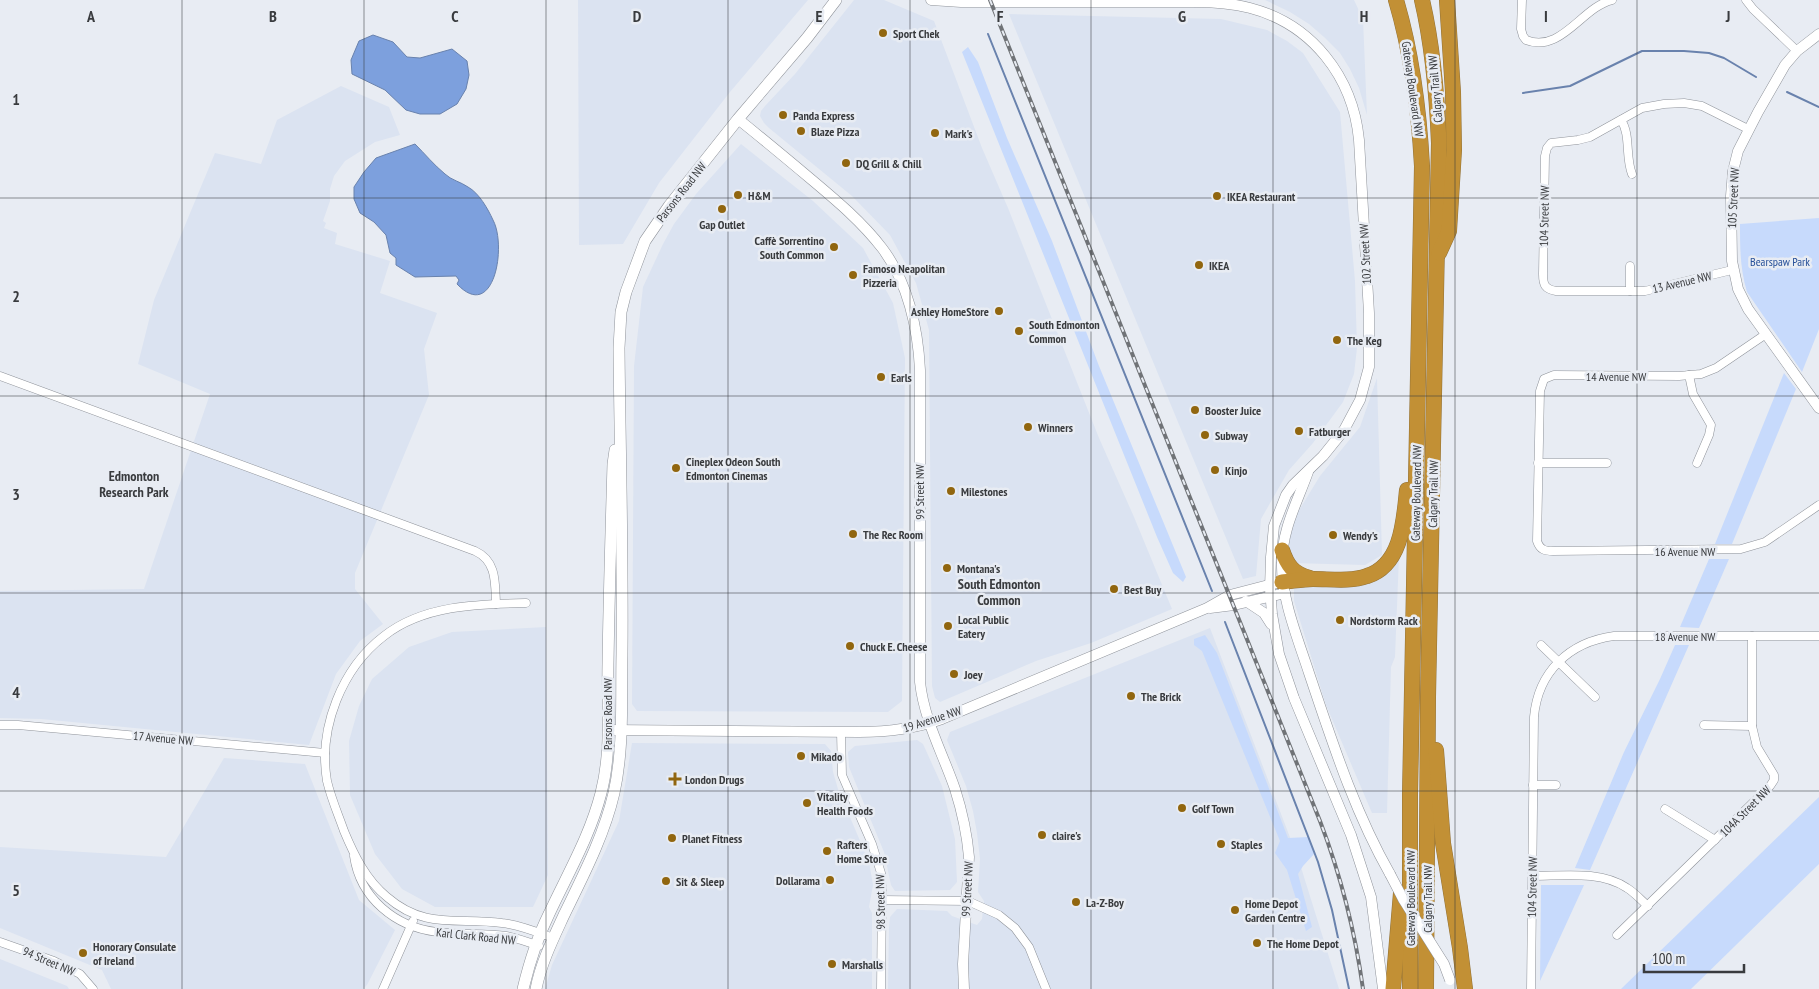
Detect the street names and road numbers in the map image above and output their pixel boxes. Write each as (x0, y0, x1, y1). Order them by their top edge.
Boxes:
street label: Gateway Boulevard NW (1399, 40, 1427, 138)
street label: Calgary Trail NW (1425, 55, 1445, 123)
street label: Parsons Road NW (653, 159, 709, 225)
street label: 105 Street NW (1724, 167, 1742, 229)
street label: 104 Street NW (1536, 186, 1552, 246)
street label: 102 Street NW (1356, 223, 1374, 285)
street label: 13 Avenue NW (1651, 268, 1713, 296)
street label: 14 Avenue NW (1586, 369, 1646, 384)
street label: Gateway Boulevard NW (1408, 445, 1424, 541)
street label: Calgary Trail NW (1425, 460, 1441, 528)
street label: 99 Street NW (912, 464, 927, 520)
street label: 16 Avenue NW (1655, 544, 1715, 559)
street label: 18 Avenue NW (1655, 629, 1715, 644)
street label: Parsons Road NW (600, 678, 615, 750)
street label: 19 Avenue NW (901, 703, 963, 735)
street label: 17 Avenue NW (132, 728, 194, 748)
street label: 104A Street NW (1716, 782, 1774, 840)
street label: Gateway Boulevard NW (1403, 850, 1418, 946)
street label: 104 Street NW (1524, 857, 1540, 917)
street label: 99 Street NW (958, 861, 976, 917)
street label: Calgary Trail NW (1420, 865, 1435, 933)
street label: 98 Street NW (872, 874, 888, 930)
street label: Karl Clark Road NW (435, 924, 517, 948)
street label: 94 Street NW (21, 943, 77, 979)

